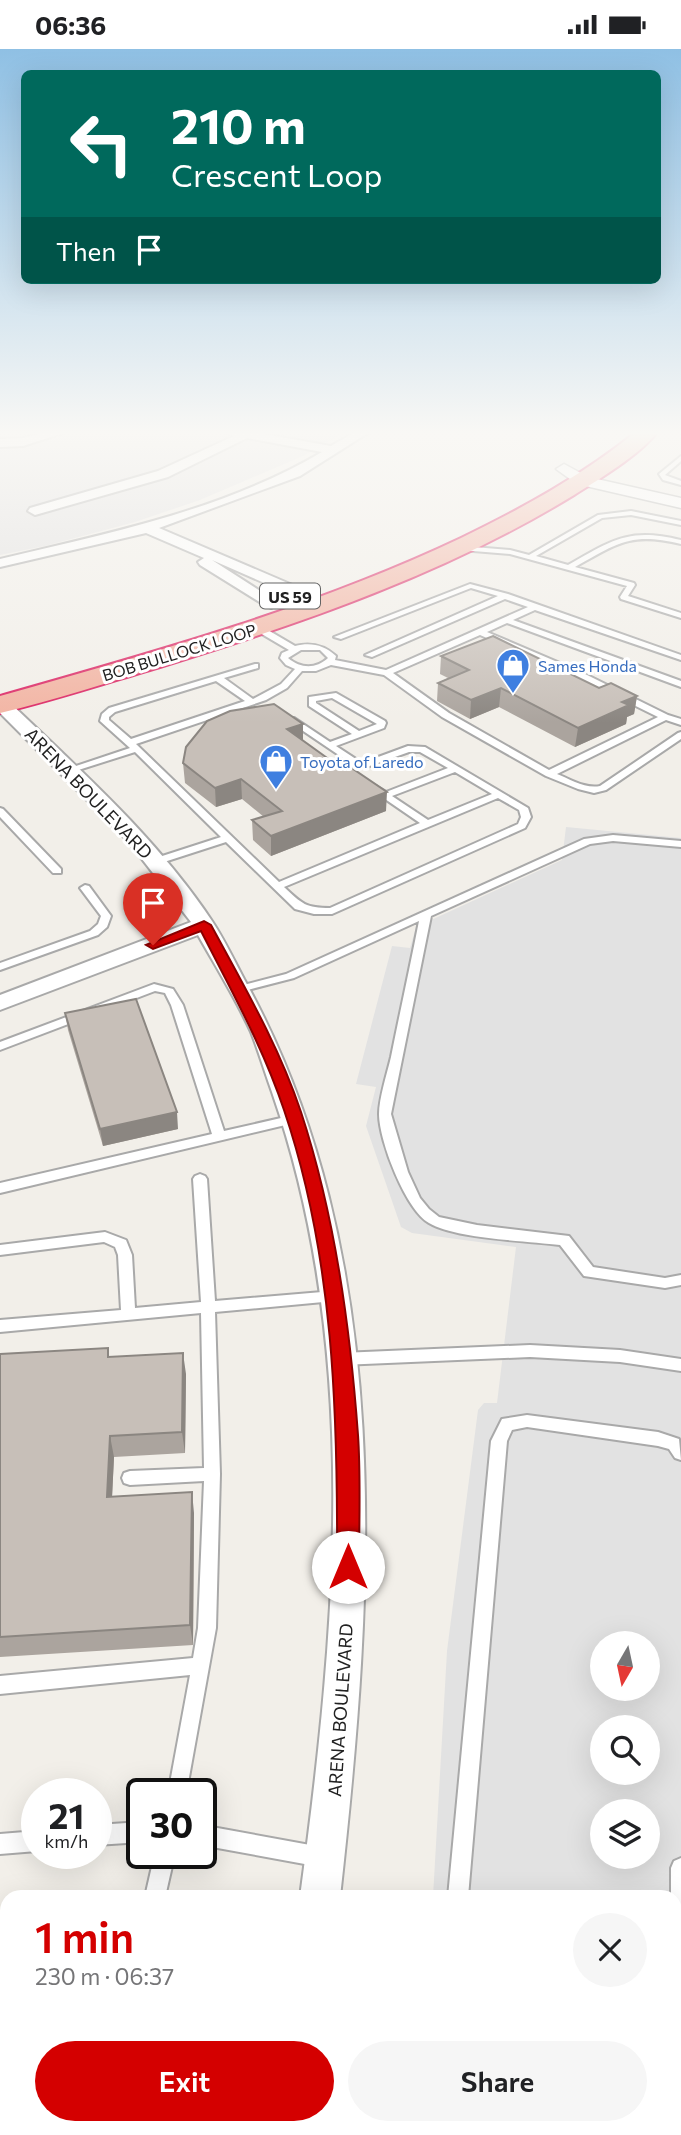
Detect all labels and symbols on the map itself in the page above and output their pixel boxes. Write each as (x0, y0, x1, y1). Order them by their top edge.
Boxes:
road number: US 59 (260, 583, 320, 609)
street label: BOB BULLOCK LOOP (100, 620, 258, 684)
shop icon: Sames Honda (494, 646, 532, 695)
place label: Sames Honda (538, 656, 637, 675)
street label: ARENA BOULEVARD (21, 723, 157, 863)
shop icon: Toyota of Laredo (257, 742, 295, 791)
place label: Toyota of Laredo (300, 752, 423, 771)
pin (123, 873, 183, 945)
position arrow (311, 1530, 385, 1604)
street label: ARENA BOULEVARD (323, 1623, 357, 1797)
north arrow (590, 1631, 660, 1701)
speed limit sign: 30 (126, 1778, 217, 1869)

